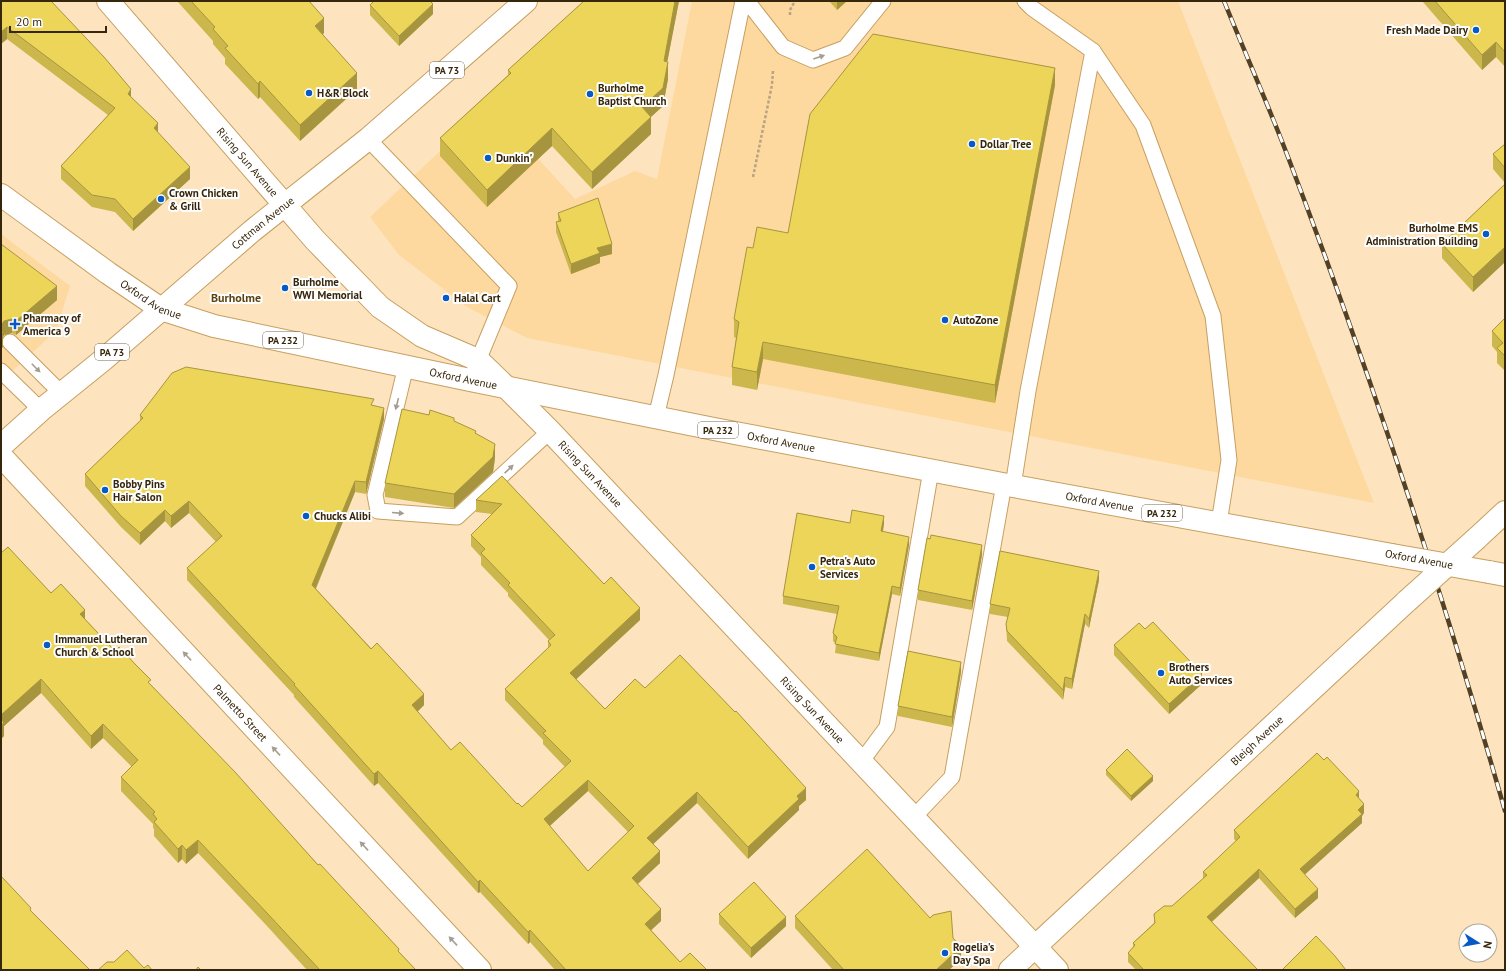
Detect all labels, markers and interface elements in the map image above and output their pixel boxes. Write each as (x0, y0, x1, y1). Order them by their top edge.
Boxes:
scale bar (10, 8, 106, 34)
text: 20 m (16, 14, 42, 29)
place label: Fresh Made Dairy (1386, 23, 1469, 37)
marker: Fresh Made Dairy (1471, 25, 1481, 35)
one-way arrow (813, 54, 825, 60)
road number: PA 73 (430, 62, 464, 78)
place label: Burholme Baptist Church (598, 81, 667, 108)
place label: H&R Block (317, 86, 369, 100)
marker: H&R Block (304, 88, 314, 98)
marker: Burholme Baptist Church (585, 89, 595, 99)
street label: Rising Sun Avenue (214, 125, 281, 200)
place label: Dollar Tree (980, 137, 1032, 151)
marker: Dollar Tree (967, 139, 977, 149)
place label: Dunkin' (496, 151, 532, 165)
marker: Dunkin' (483, 153, 493, 163)
place label: Crown Chicken & Grill (169, 186, 238, 213)
street label: Cottman Avenue (229, 193, 297, 253)
marker: Crown Chicken & Grill (156, 194, 166, 204)
place label: Burholme EMS Administration Building (1366, 221, 1478, 248)
marker: Burholme EMS Administration Building (1481, 229, 1491, 239)
place label: Burholme WWI Memorial (293, 275, 363, 302)
street label: Oxford Avenue (117, 276, 183, 322)
marker: Burholme WWI Memorial (280, 283, 290, 293)
district label: Burholme (211, 290, 261, 305)
place label: Halal Cart (454, 291, 501, 305)
marker: Halal Cart (441, 293, 451, 303)
place label: Pharmacy of America 9 (23, 311, 82, 338)
place label: AutoZone (953, 313, 999, 327)
marker: AutoZone (940, 315, 950, 325)
marker: Pharmacy of America 9 (10, 319, 20, 329)
road number: PA 232 (263, 332, 303, 348)
road number: PA 73 (95, 344, 129, 360)
one-way arrow (31, 363, 41, 373)
street label: Oxford Avenue (428, 365, 499, 392)
one-way arrow (394, 398, 400, 410)
road number: PA 232 (698, 422, 738, 438)
street label: Oxford Avenue (746, 428, 817, 455)
street label: Rising Sun Avenue (555, 437, 625, 511)
one-way arrow (504, 464, 514, 474)
place label: Bobby Pins Hair Salon (113, 477, 165, 504)
marker: Bobby Pins Hair Salon (100, 485, 110, 495)
street label: Oxford Avenue (1064, 489, 1135, 515)
road number: PA 232 (1142, 505, 1182, 521)
place label: Chucks Alibi (314, 509, 371, 523)
one-way arrow (392, 509, 404, 516)
marker: Chucks Alibi (301, 511, 311, 521)
street label: Oxford Avenue (1384, 546, 1454, 572)
place label: Petra's Auto Services (820, 554, 876, 581)
marker: Petra's Auto Services (807, 562, 817, 572)
place label: Immanuel Lutheran Church & School (55, 632, 147, 659)
marker: Immanuel Lutheran Church & School (42, 640, 52, 650)
one-way arrow (182, 651, 192, 661)
place label: Brothers Auto Services (1169, 660, 1233, 687)
marker: Brothers Auto Services (1156, 668, 1166, 678)
street label: Rising Sun Avenue (777, 673, 847, 747)
street label: Palmetto Street (210, 681, 271, 745)
street label: Bleigh Avenue (1227, 712, 1286, 769)
one-way arrow (271, 746, 281, 756)
one-way arrow (360, 841, 369, 851)
north arrow (1458, 923, 1498, 963)
one-way arrow (449, 937, 458, 946)
place label: Rogelia's Day Spa (953, 940, 995, 967)
text: N (1480, 940, 1495, 950)
marker: Rogelia's Day Spa (940, 948, 950, 958)

